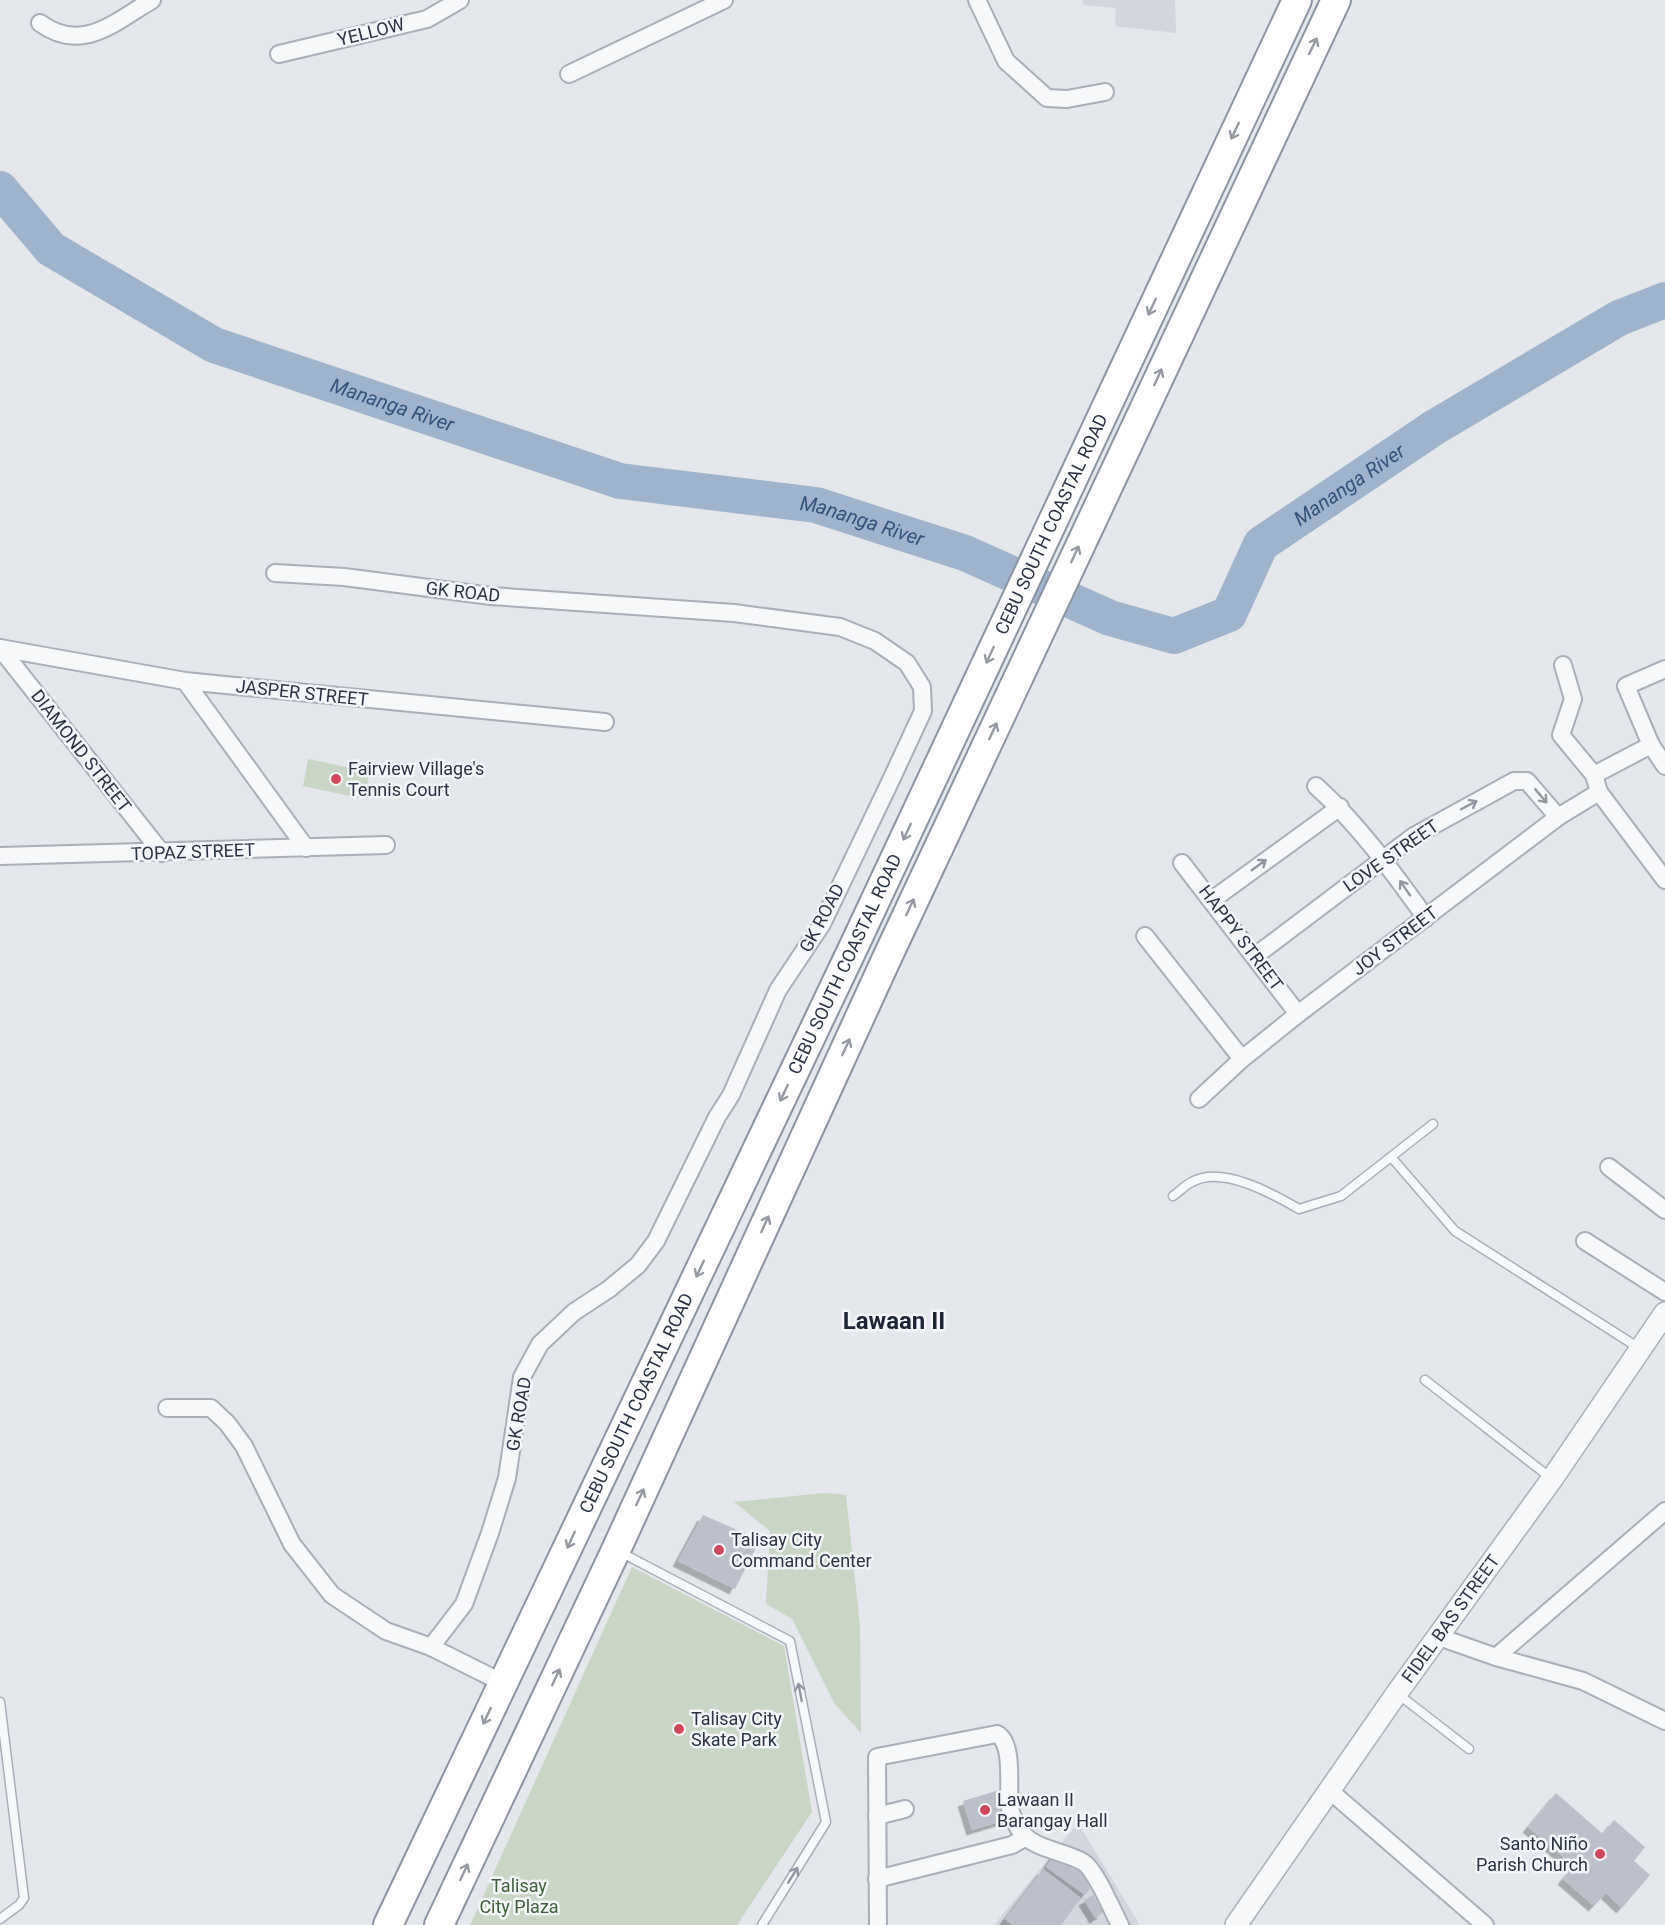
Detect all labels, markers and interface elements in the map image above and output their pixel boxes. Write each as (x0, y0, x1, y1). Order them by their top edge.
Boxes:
street label: YELLOW (335, 13, 407, 50)
one-way arrow (1308, 38, 1320, 56)
one-way arrow (1228, 121, 1240, 139)
one-way arrow (1146, 298, 1158, 316)
one-way arrow (1152, 369, 1164, 387)
water label: Mananga River (328, 373, 459, 437)
street label: CEBU SOUTH COASTAL ROAD (990, 410, 1112, 638)
water label: Mananga River (1289, 438, 1411, 531)
water label: Mananga River (799, 491, 928, 551)
one-way arrow (1070, 546, 1082, 564)
street label: GK ROAD (425, 577, 501, 606)
one-way arrow (983, 646, 995, 664)
street label: JASPER STREET (235, 675, 370, 710)
street label: DIAMOND STREET (27, 685, 136, 816)
one-way arrow (987, 722, 999, 740)
place label: Fairview Village's Tennis Court (348, 758, 484, 800)
marker: Fairview Village's Tennis Court (329, 772, 343, 786)
one-way arrow (1534, 788, 1547, 804)
one-way arrow (1459, 799, 1477, 811)
street label: LOVE STREET (1339, 815, 1443, 896)
one-way arrow (901, 823, 913, 841)
street label: TOPAZ STREET (131, 839, 256, 864)
street label: CEBU SOUTH COASTAL ROAD (784, 850, 906, 1078)
one-way arrow (1251, 859, 1267, 872)
street label: GK ROAD (795, 880, 848, 956)
street label: HAPPY STREET (1195, 881, 1288, 995)
one-way arrow (1399, 881, 1411, 897)
one-way arrow (905, 899, 917, 917)
street label: JOY STREET (1348, 902, 1442, 979)
one-way arrow (841, 1038, 853, 1056)
one-way arrow (777, 1084, 789, 1102)
one-way arrow (760, 1215, 772, 1233)
one-way arrow (693, 1260, 705, 1278)
street label: CEBU SOUTH COASTAL ROAD (575, 1289, 697, 1516)
district label: Lawaan II (843, 1307, 945, 1335)
street label: GK ROAD (502, 1375, 535, 1453)
one-way arrow (635, 1488, 647, 1506)
place label: Talisay City Command Center (731, 1529, 872, 1571)
one-way arrow (564, 1531, 576, 1549)
marker: Talisay City Command Center (712, 1543, 726, 1557)
street label: FIDEL BAS STREET (1397, 1550, 1504, 1687)
one-way arrow (551, 1668, 563, 1686)
one-way arrow (794, 1683, 805, 1702)
one-way arrow (480, 1707, 492, 1725)
place label: Talisay City Skate Park (691, 1708, 782, 1750)
marker: Talisay City Skate Park (672, 1722, 686, 1736)
place label: Lawaan II Barangay Hall (997, 1789, 1108, 1831)
marker: Lawaan II Barangay Hall (978, 1803, 992, 1817)
place label: Santo Niño Parish Church (1476, 1833, 1588, 1875)
marker: Santo Niño Parish Church (1593, 1847, 1607, 1861)
one-way arrow (459, 1864, 470, 1882)
one-way arrow (787, 1867, 799, 1884)
park label: Talisay City Plaza (479, 1875, 559, 1917)

